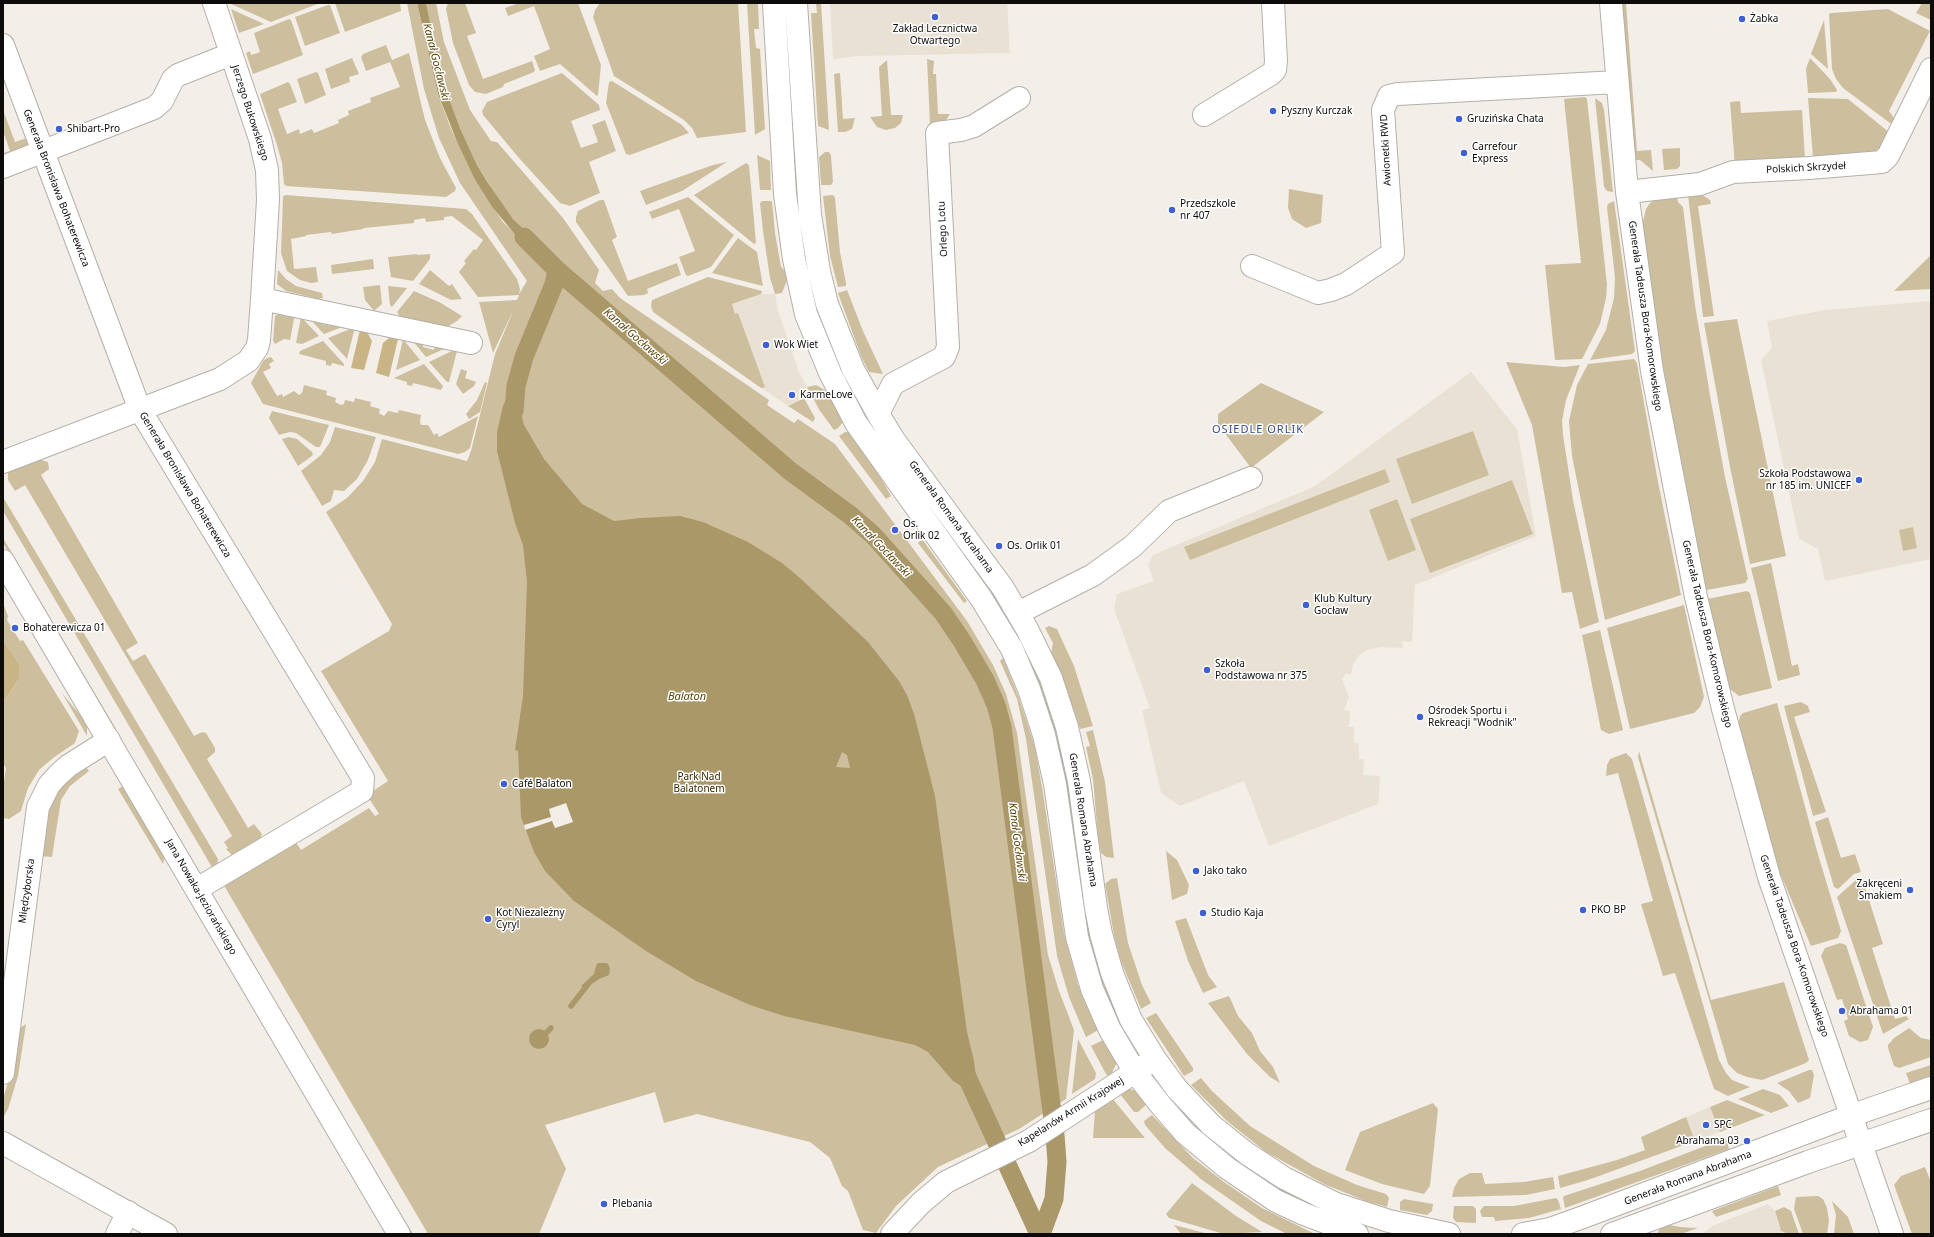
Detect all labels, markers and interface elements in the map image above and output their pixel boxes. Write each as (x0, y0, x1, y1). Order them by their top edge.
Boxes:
marker: Zakład Lecznictwa Otwartego (930, 12, 940, 22)
place label: Żabka (1750, 13, 1778, 25)
marker: Żabka (1737, 14, 1747, 24)
water label: Kanał Gocławski (420, 22, 452, 102)
place label: Zakład Lecznictwa Otwartego (893, 23, 977, 46)
street label: Jerzego Bukowskiego (229, 64, 271, 162)
place label: Pyszny Kurczak (1281, 105, 1352, 117)
marker: Pyszny Kurczak (1268, 106, 1278, 116)
street label: Generała Bronisława Bohaterewicza (20, 107, 92, 269)
place label: Gruzińska Chata (1467, 113, 1544, 125)
street label: Awionetki RWD (1378, 114, 1394, 186)
marker: Gruzińska Chata (1454, 114, 1464, 124)
place label: Shibart-Pro (67, 123, 120, 135)
marker: Shibart-Pro (54, 124, 64, 134)
place label: Carrefour Express (1472, 141, 1517, 164)
marker: Carrefour Express (1459, 148, 1469, 158)
street label: Polskich Skrzydeł (1766, 160, 1846, 176)
place label: Przedszkole nr 407 (1180, 198, 1236, 222)
street label: Orlego Lotu (936, 201, 950, 257)
marker: Przedszkole nr 407 (1167, 205, 1177, 215)
street label: Generała Tadeusza Bora-Komorowskiego (1626, 220, 1664, 412)
water label: Kanał Gocławski (601, 306, 669, 368)
place label: Wok Wiet (774, 339, 818, 351)
marker: Wok Wiet (761, 340, 771, 350)
place label: KarmeLove (800, 389, 853, 401)
marker: KarmeLove (787, 390, 797, 400)
street label: Generała Bronisława Bohaterewicza (137, 410, 233, 560)
district label: OSIEDLE ORLIK (1212, 423, 1304, 437)
street label: Generała Romana Abrahama (906, 459, 996, 575)
place label: Szkoła Podstawowa nr 185 im. UNICEF (1759, 468, 1851, 492)
marker: Szkoła Podstawowa nr 185 im. UNICEF (1854, 475, 1864, 485)
water label: Kanał Gocławski (849, 514, 913, 580)
place label: Os. Orlik 02 (903, 518, 939, 542)
marker: Os. Orlik 02 (890, 525, 900, 535)
street label: Generała Tadeusza Bora-Komorowskiego (1680, 539, 1734, 729)
place label: Os. Orlik 01 (1007, 540, 1061, 552)
marker: Os. Orlik 01 (994, 541, 1004, 551)
place label: Klub Kultury Gocław (1314, 593, 1372, 616)
marker: Klub Kultury Gocław (1301, 600, 1311, 610)
place label: Bohaterewicza 01 (23, 622, 106, 634)
marker: Bohaterewicza 01 (10, 623, 20, 633)
place label: Szkoła Podstawowa nr 375 (1215, 658, 1307, 682)
marker: Szkoła Podstawowa nr 375 (1202, 665, 1212, 675)
water label: Balaton (668, 690, 706, 704)
place label: Ośrodek Sportu i Rekreacji "Wodnik" (1428, 705, 1517, 728)
marker: Ośrodek Sportu i Rekreacji "Wodnik" (1415, 712, 1425, 722)
street label: Generała Romana Abrahama (1066, 752, 1100, 888)
park label: Park Nad Balatonem (673, 771, 725, 794)
place label: Café Balaton (512, 778, 572, 790)
marker: Café Balaton (499, 779, 509, 789)
water label: Kanał Gocławski (1006, 802, 1028, 882)
street label: Jana Nowaka-Jeziorańskiego (163, 837, 239, 957)
street label: Generała Tadeusza Bora-Komorowskiego (1757, 853, 1831, 1039)
street label: Międzyborska (17, 858, 37, 924)
place label: Jako tako (1204, 865, 1247, 877)
marker: Jako tako (1191, 866, 1201, 876)
place label: Zakręceni Smakiem (1857, 878, 1902, 902)
marker: Zakręceni Smakiem (1905, 885, 1915, 895)
place label: PKO BP (1591, 904, 1626, 916)
marker: PKO BP (1578, 905, 1588, 915)
place label: Kot Niezależny Cyryl (496, 907, 565, 930)
place label: Studio Kaja (1211, 907, 1264, 919)
marker: Studio Kaja (1198, 908, 1208, 918)
marker: Kot Niezależny Cyryl (483, 914, 493, 924)
place label: Abrahama 01 (1850, 1005, 1913, 1017)
marker: Abrahama 01 (1837, 1006, 1847, 1016)
street label: Kapelanów Armii Krajowej (1016, 1075, 1126, 1149)
place label: SPC (1714, 1119, 1732, 1131)
marker: SPC (1701, 1120, 1711, 1130)
place label: Abrahama 03 (1676, 1135, 1739, 1147)
marker: Abrahama 03 (1742, 1136, 1752, 1146)
street label: Generała Romana Abrahama (1623, 1148, 1753, 1208)
place label: Plebania (612, 1198, 652, 1210)
marker: Plebania (599, 1199, 609, 1209)

